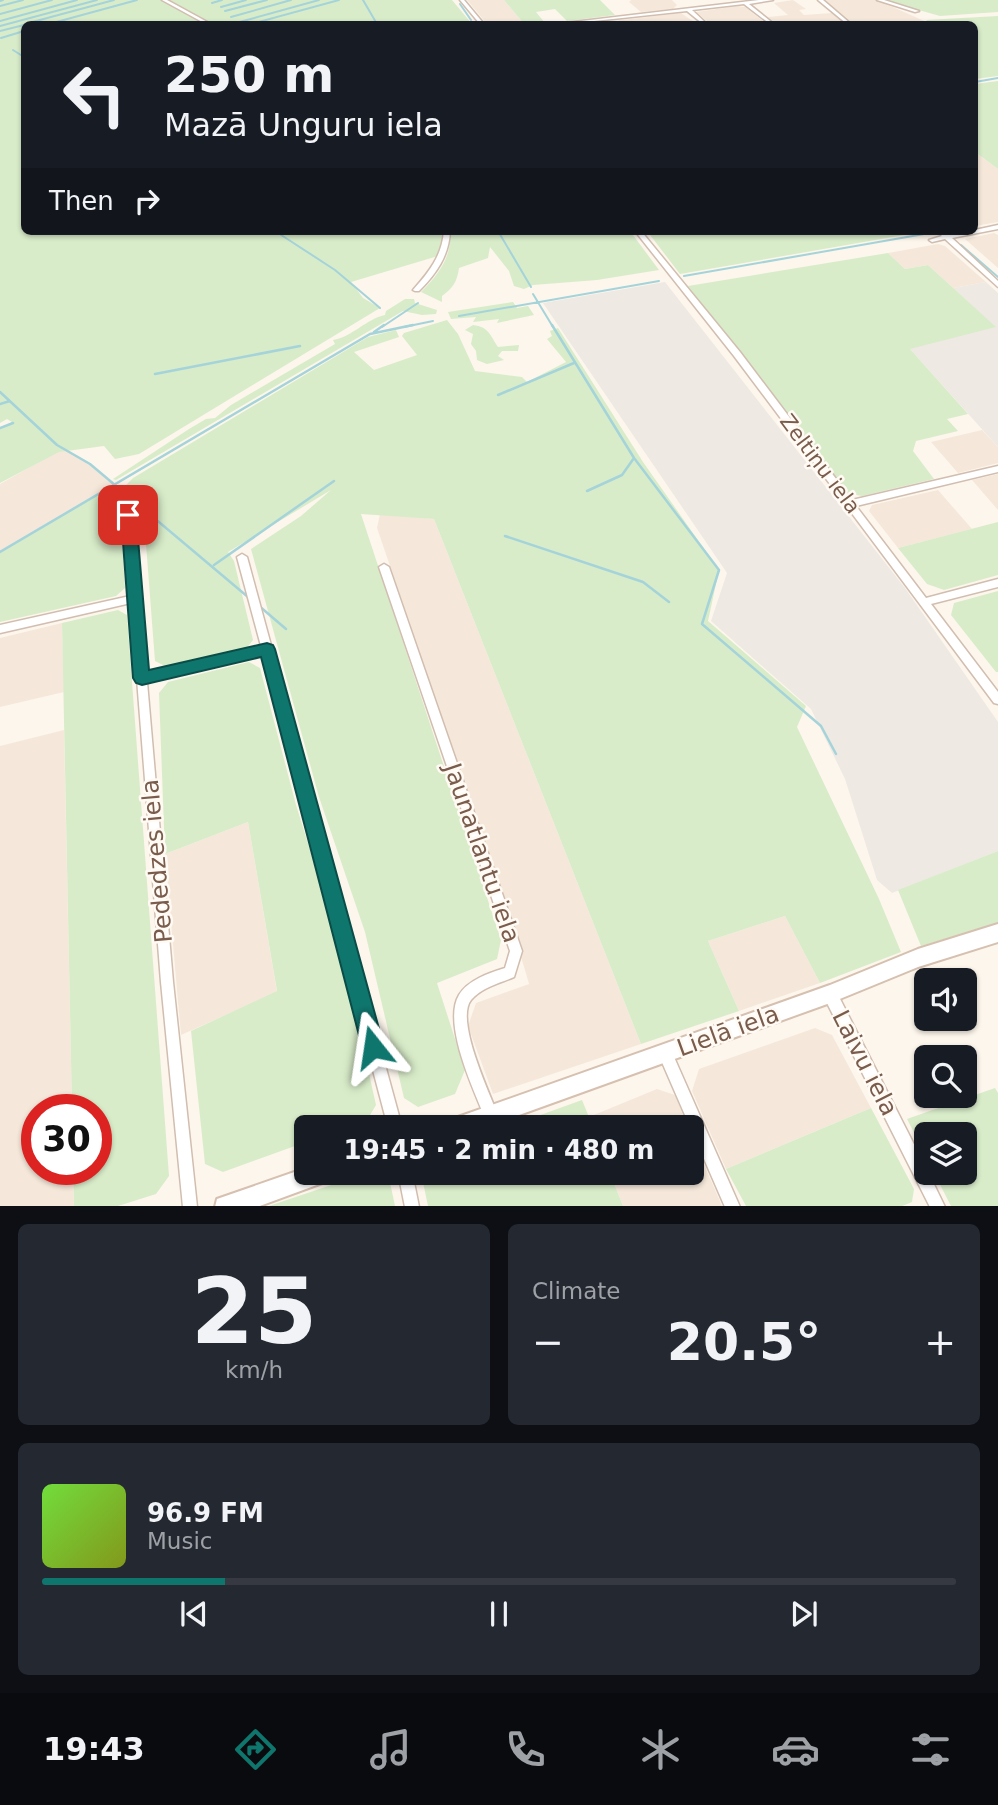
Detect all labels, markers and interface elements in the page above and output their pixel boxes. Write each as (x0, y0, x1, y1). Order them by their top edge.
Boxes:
text: 250 m (164, 47, 334, 104)
icon: left (49, 49, 140, 140)
text: Mazā Unguru iela (164, 106, 443, 144)
icon: right (128, 182, 166, 220)
text: Then (49, 186, 114, 216)
street label: Zeltiņu iela (775, 410, 865, 518)
pin (98, 485, 158, 545)
icon: arrive (109, 496, 147, 534)
street label: Jaunatlantu iela (438, 758, 526, 946)
street label: Pededzes iela (136, 778, 178, 944)
map controls (914, 968, 977, 1185)
button: sound (914, 968, 977, 1031)
street label: Lielā iela (673, 1000, 783, 1062)
street label: Laivu iela (827, 1006, 903, 1120)
position arrow (336, 1010, 410, 1084)
button: search (914, 1045, 977, 1108)
speed limit sign: 30 (21, 1094, 112, 1185)
button: layers (914, 1122, 977, 1185)
text: 19:45 · 2 min · 480 m (344, 1135, 654, 1165)
text: 25 (191, 1259, 317, 1364)
text: Climate (532, 1278, 621, 1304)
text: 20.5° (667, 1312, 821, 1372)
text: − (532, 1320, 564, 1364)
text: + (924, 1320, 956, 1364)
text: km/h (225, 1357, 283, 1383)
text: 96.9 FM (147, 1498, 264, 1528)
text: Music (147, 1528, 212, 1554)
icon: previous (175, 1595, 213, 1633)
icon: pause (480, 1595, 518, 1633)
icon: next (785, 1595, 823, 1633)
icon: directions (231, 1725, 280, 1774)
icon: music (366, 1725, 415, 1774)
icon: phone (501, 1725, 550, 1774)
icon: climate (636, 1725, 685, 1774)
icon: car (771, 1725, 820, 1774)
icon: filters (906, 1725, 955, 1774)
text: 19:43 (43, 1730, 145, 1768)

